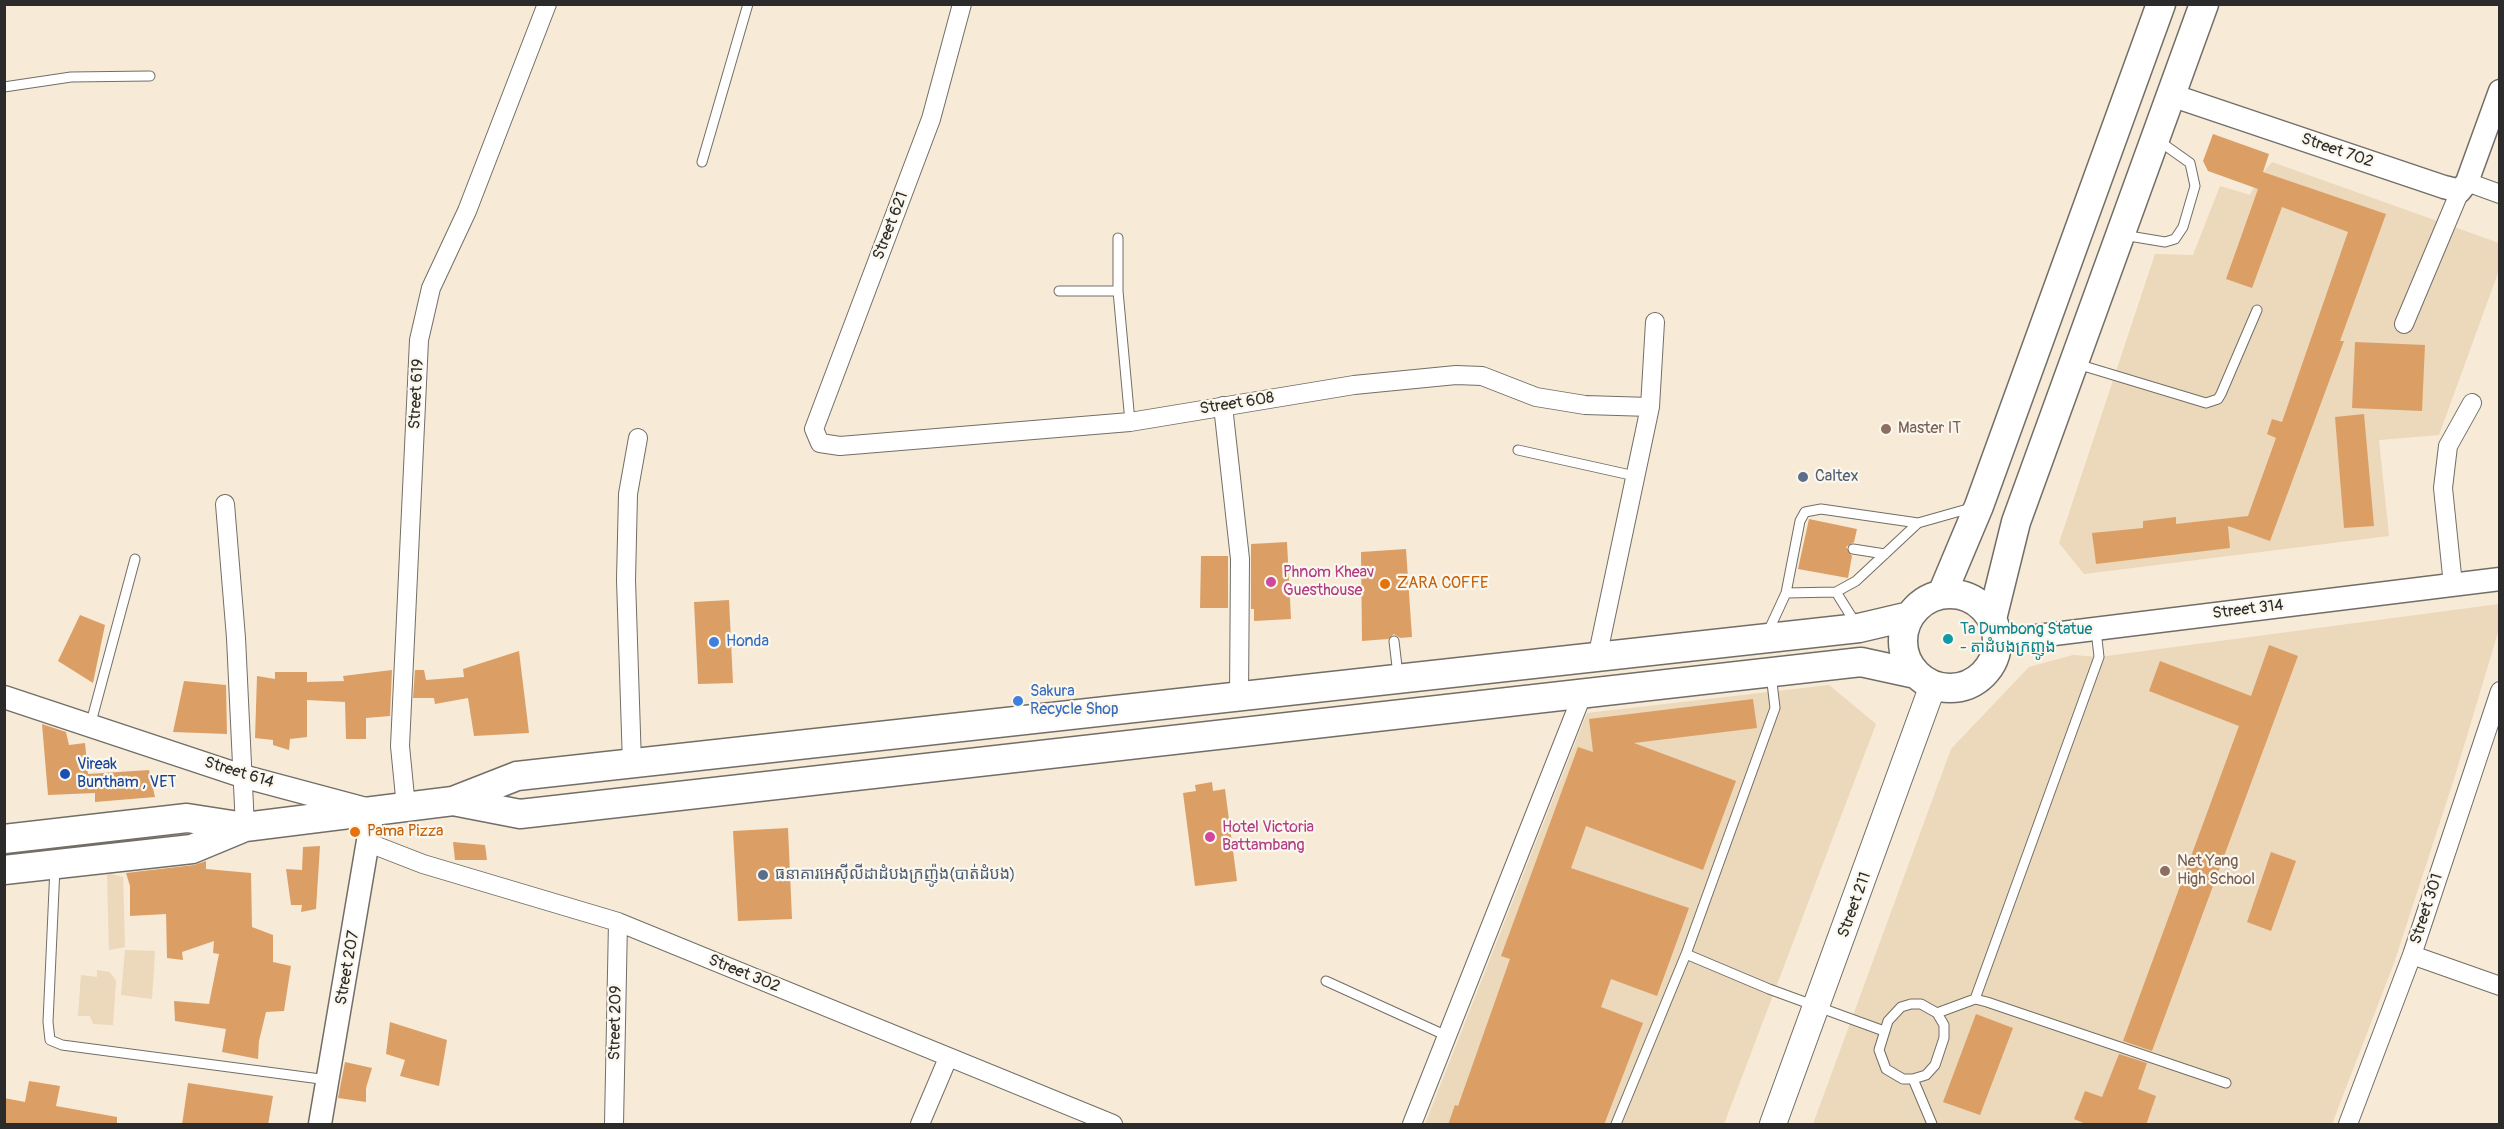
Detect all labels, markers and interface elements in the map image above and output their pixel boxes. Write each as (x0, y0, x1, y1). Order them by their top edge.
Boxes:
street label: Street 702 (2298, 130, 2376, 172)
street label: Street 621 (869, 189, 913, 263)
street label: Street 619 (406, 358, 428, 430)
street label: Street 608 (1198, 389, 1276, 419)
place label: Master IT (1898, 419, 1961, 439)
marker: Master IT (1879, 422, 1893, 436)
place label: Caltex (1815, 467, 1858, 487)
marker: Caltex (1796, 470, 1810, 484)
place label: Phnom Kheav Guesthouse (1283, 563, 1374, 601)
place label: ZARA COFFE (1397, 574, 1488, 594)
marker: Phnom Kheav Guesthouse (1264, 575, 1278, 589)
marker: ZARA COFFE (1378, 577, 1392, 591)
street label: Street 314 (2211, 596, 2285, 624)
place label: Ta Dumbong Statue - តាដំបងក្រញូង (1960, 620, 2092, 658)
place label: Honda (726, 632, 769, 652)
marker: Ta Dumbong Statue - តាដំបងក្រញូង (1941, 632, 1955, 646)
marker: Honda (707, 635, 721, 649)
place label: Sakura Recycle Shop (1030, 682, 1119, 720)
marker: Sakura Recycle Shop (1011, 694, 1025, 708)
street label: Street 614 (202, 753, 276, 793)
place label: Vireak Buntham , VET (77, 755, 176, 793)
marker: Vireak Buntham , VET (58, 767, 72, 781)
place label: Hotel Victoria Battambang (1222, 818, 1314, 856)
place label: Pama Pizza (367, 822, 444, 842)
marker: Pama Pizza (348, 825, 362, 839)
marker: Hotel Victoria Battambang (1203, 830, 1217, 844)
place label: Net Yang High School (2177, 852, 2255, 890)
marker: Net Yang High School (2158, 864, 2172, 878)
place label: ធនាគារអេស៊ីលីដាដំបងក្រញ៉ូង(បាត់ដំបង) (775, 865, 1015, 885)
marker: ធនាគារអេស៊ីលីដាដំបងក្រញ៉ូង(បាត់ដំបង) (756, 868, 770, 882)
street label: Street 211 (1834, 870, 1876, 940)
street label: Street 301 (2407, 871, 2447, 947)
street label: Street 207 (332, 929, 364, 1007)
street label: Street 302 (705, 951, 783, 997)
street label: Street 209 (606, 985, 626, 1061)

